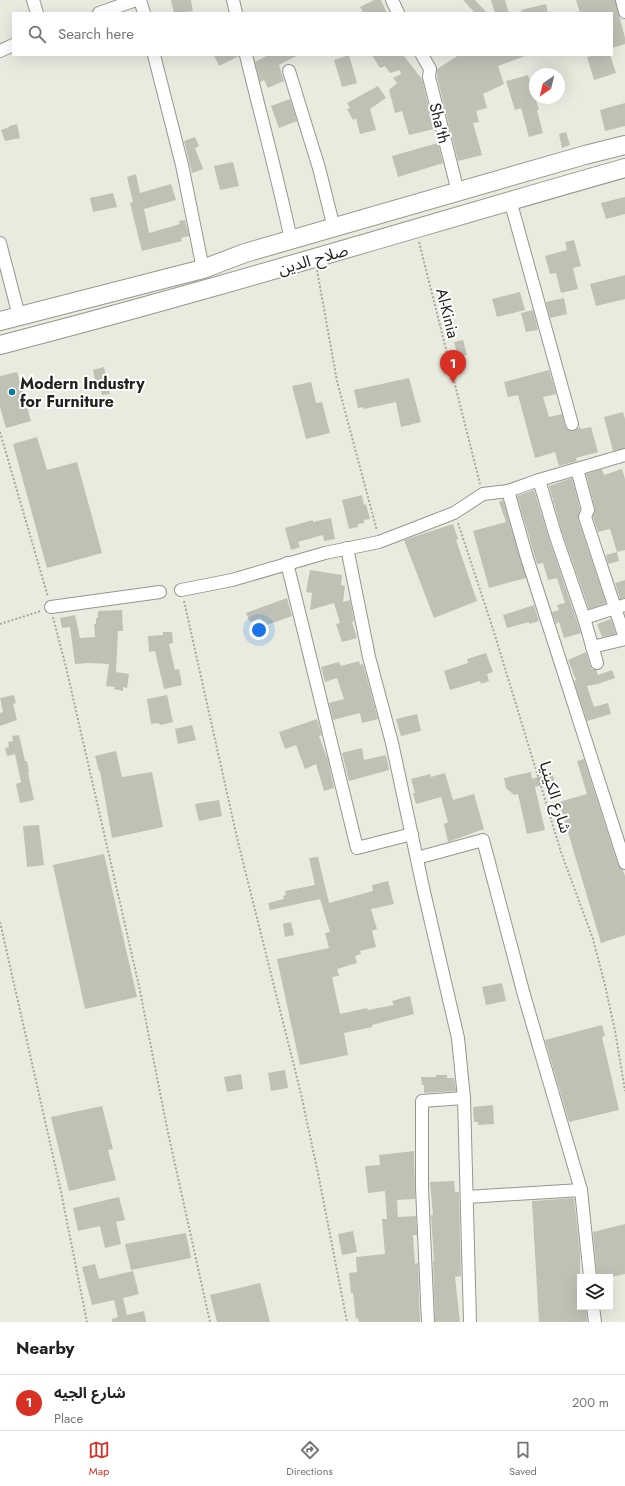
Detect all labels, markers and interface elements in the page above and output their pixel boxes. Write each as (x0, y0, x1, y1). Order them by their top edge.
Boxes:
search box (12, 12, 613, 56)
icon: search (26, 23, 48, 45)
text: Search here (58, 23, 134, 45)
north arrow (529, 68, 565, 104)
street label: Sha'th (423, 100, 456, 146)
street label: صلاح الدين (275, 239, 351, 281)
street label: Al-Kinia (430, 286, 465, 341)
pin: 1 (440, 350, 466, 383)
place label: Modern Industry for Furniture (20, 372, 145, 413)
marker: Modern Industry for Furniture (7, 387, 17, 397)
your location (249, 620, 269, 640)
street label: شارع الكينيا (533, 758, 577, 836)
map controls (577, 1274, 613, 1310)
button: layers (577, 1274, 613, 1310)
text: Nearby (16, 1336, 74, 1360)
text: شارع الجيه (54, 1382, 126, 1404)
text: 1 (26, 1393, 32, 1412)
text: 200 m (572, 1393, 609, 1412)
text: Place (54, 1409, 83, 1428)
tab: Map (88, 1439, 110, 1479)
tab: Directions (286, 1439, 333, 1479)
tab: Saved (509, 1439, 537, 1479)

